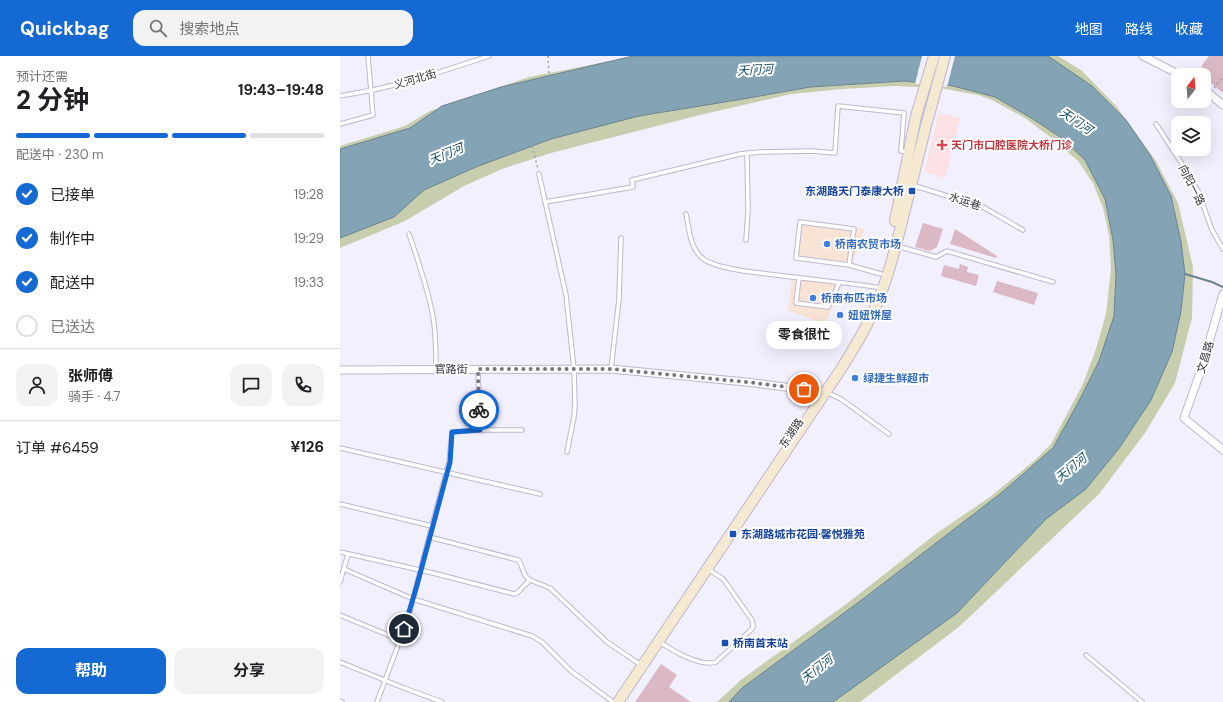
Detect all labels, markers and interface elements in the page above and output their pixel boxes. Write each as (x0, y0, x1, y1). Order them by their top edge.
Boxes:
search box (133, 10, 413, 46)
text: Quickbag (20, 16, 109, 41)
icon: search (147, 17, 169, 39)
text: 搜索地点 (179, 19, 239, 39)
text: 地图 (1075, 20, 1103, 38)
text: 路线 (1125, 20, 1153, 38)
text: 收藏 (1175, 20, 1203, 38)
water label: 天门河 (737, 61, 775, 79)
street label: 义河北街 (392, 66, 438, 92)
text: 预计还需 (16, 68, 68, 85)
north arrow (1171, 68, 1211, 108)
map controls (1171, 68, 1211, 156)
text: 19:43–19:48 (238, 80, 324, 100)
text: 2 分钟 (16, 83, 89, 117)
water label: 天门河 (1057, 104, 1097, 139)
button: layers (1171, 116, 1211, 156)
place label: 天门市口腔医院大桥门诊 (951, 138, 1073, 152)
water label: 天门河 (426, 139, 468, 168)
marker: 天门市口腔医院大桥门诊 (936, 139, 948, 151)
text: 配送中 · 230 m (16, 146, 104, 163)
street label: 向阳一路 (1176, 162, 1208, 208)
icon: check (16, 183, 38, 205)
place label: 东湖路天门泰康大桥 (805, 184, 904, 198)
text: 已接单 (50, 185, 95, 205)
text: 19:28 (294, 186, 324, 203)
marker: 东湖路天门泰康大桥 (907, 186, 917, 196)
street label: 水运巷 (947, 189, 983, 213)
icon: check (16, 227, 38, 249)
text: 制作中 (50, 229, 95, 249)
text: 19:29 (294, 230, 324, 247)
place label: 桥南农贸市场 (835, 237, 901, 251)
marker: 桥南农贸市场 (822, 239, 832, 249)
icon: check (16, 271, 38, 293)
text: 配送中 (50, 273, 95, 293)
text: 19:33 (294, 274, 324, 291)
place label: 桥南布匹市场 (821, 291, 887, 305)
marker: 桥南布匹市场 (808, 293, 818, 303)
place label: 妞妞饼屋 (848, 308, 892, 322)
marker: 妞妞饼屋 (835, 310, 845, 320)
text: 已送达 (50, 317, 95, 337)
callout: 零食很忙 (766, 321, 842, 349)
text: 零食很忙 (778, 326, 830, 343)
street label: 文昌路 (1193, 339, 1217, 375)
street label: 官路街 (435, 362, 468, 376)
button: person (16, 364, 58, 406)
button: chat (230, 364, 272, 406)
button: phone (282, 364, 324, 406)
text: 张师傅 (68, 366, 113, 386)
place label: 绿捷生鲜超市 (863, 371, 929, 385)
pin (787, 372, 821, 406)
marker: 绿捷生鲜超市 (850, 373, 860, 383)
icon: bag (793, 378, 815, 400)
text: 骑手 · 4.7 (68, 388, 121, 405)
courier (459, 390, 499, 430)
icon: bike (468, 399, 490, 421)
street label: 东湖路 (776, 415, 806, 451)
text: ¥126 (291, 437, 324, 457)
text: 订单 #6459 (16, 438, 99, 458)
water label: 天门河 (1052, 449, 1092, 486)
place label: 东湖路城市花园·馨悦雅苑 (741, 527, 865, 541)
marker: 东湖路城市花园·馨悦雅苑 (728, 529, 738, 539)
pin (387, 612, 421, 646)
icon: home (393, 618, 415, 640)
place label: 桥南首末站 (733, 636, 788, 650)
marker: 桥南首末站 (720, 638, 730, 648)
button: 帮助 (16, 648, 166, 694)
button: 分享 (174, 648, 324, 694)
water label: 天门河 (798, 650, 838, 686)

